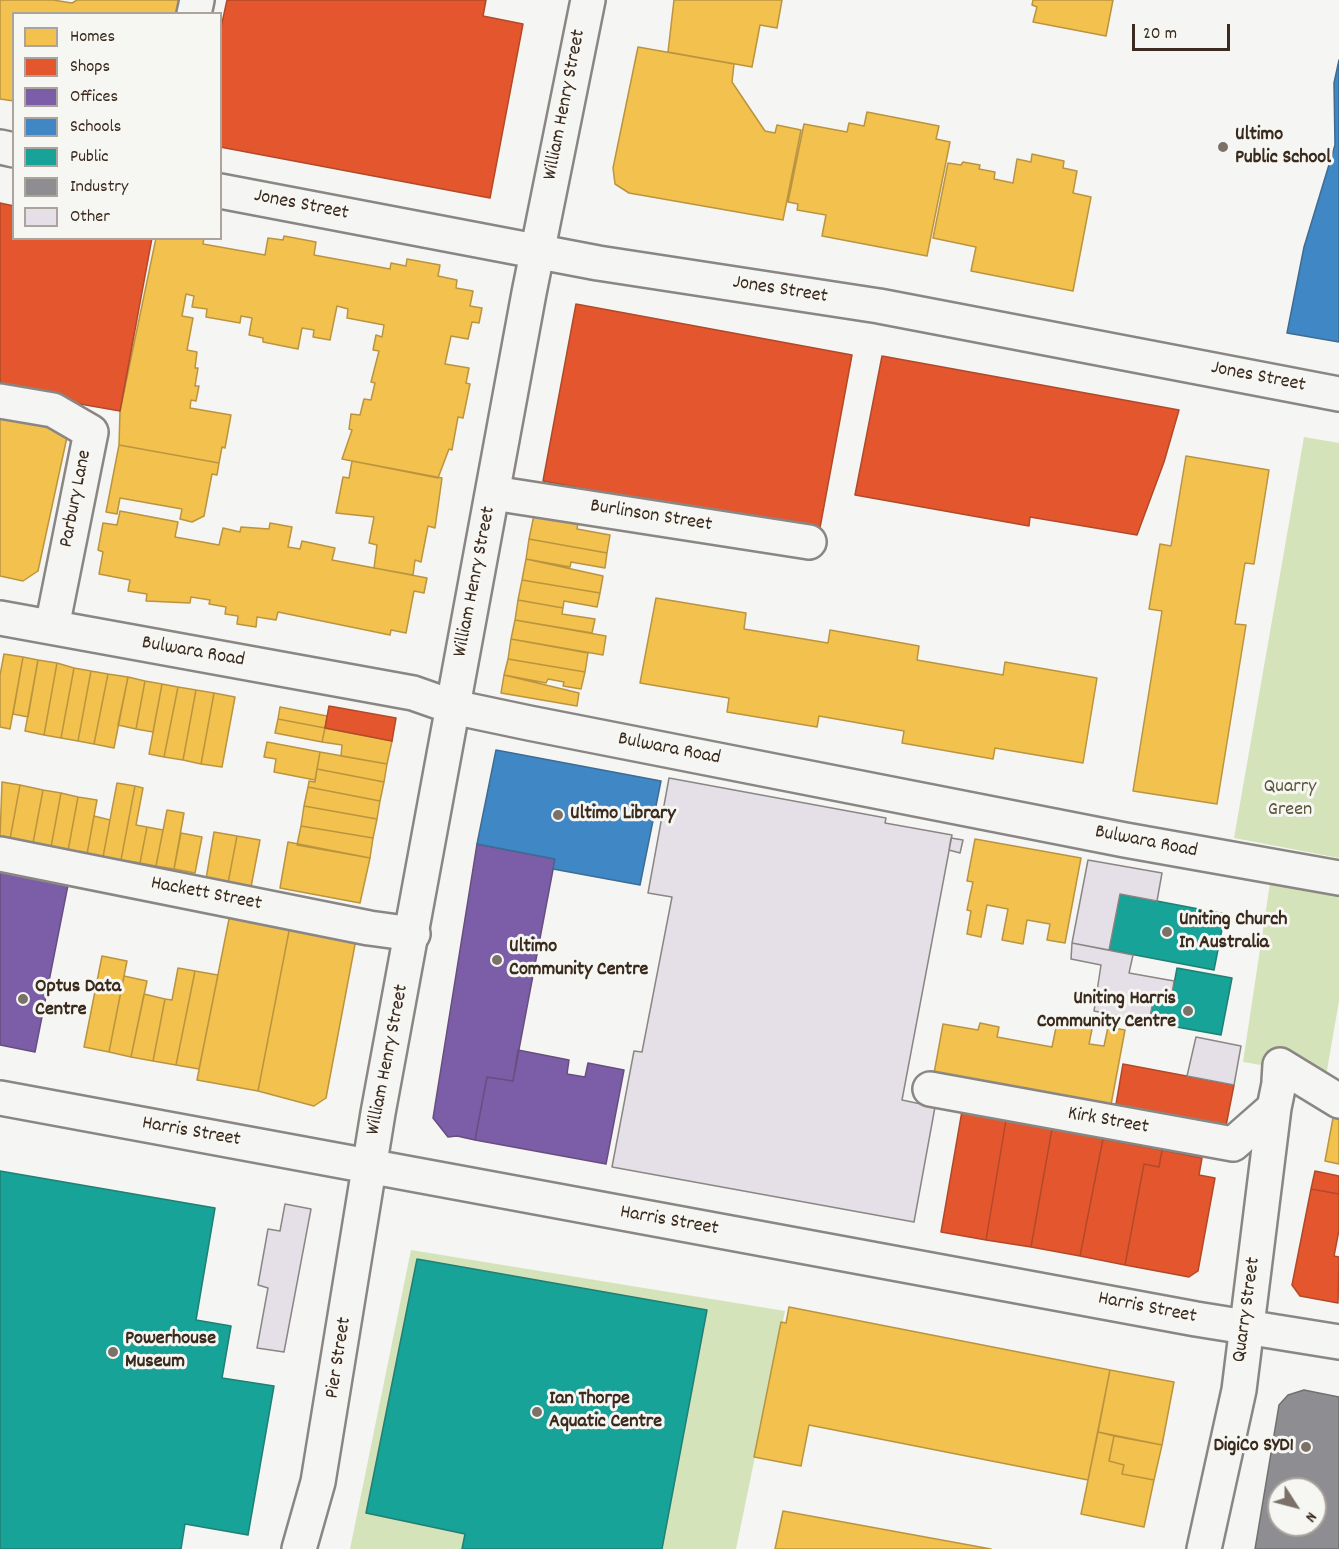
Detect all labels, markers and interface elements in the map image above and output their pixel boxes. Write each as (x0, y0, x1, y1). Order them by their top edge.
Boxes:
legend (12, 12, 222, 240)
scale bar (1135, 12, 1232, 50)
text: 20 m (1143, 22, 1177, 47)
text: Homes (70, 25, 115, 50)
street label: William Henry Street (540, 28, 592, 182)
text: Shops (70, 55, 110, 80)
text: Offices (70, 85, 118, 110)
text: Schools (70, 115, 121, 140)
place label: Ultimo Public School (1235, 124, 1331, 171)
marker: Ultimo Public School (1216, 140, 1230, 154)
text: Public (70, 145, 109, 170)
text: Industry (70, 175, 128, 200)
street label: Jones Street (252, 185, 350, 227)
text: Other (70, 205, 110, 230)
street label: Jones Street (731, 272, 829, 310)
street label: Jones Street (1209, 357, 1307, 399)
street label: Parbury Lane (56, 448, 98, 550)
street label: Burlinson Street (588, 496, 714, 538)
street label: William Henry Street (450, 505, 502, 659)
street label: Bulwara Road (140, 632, 246, 674)
street label: Bulwara Road (616, 728, 722, 772)
park label: Quarry Green (1264, 776, 1316, 823)
place label: Ultimo Library (570, 803, 675, 827)
marker: Ultimo Library (551, 808, 565, 822)
street label: Bulwara Road (1093, 821, 1199, 865)
street label: Hackett Street (148, 872, 264, 918)
place label: Uniting Church In Australia (1179, 909, 1287, 956)
marker: Uniting Church In Australia (1160, 925, 1174, 939)
place label: Ultimo Community Centre (509, 936, 648, 983)
marker: Ultimo Community Centre (490, 953, 504, 967)
place label: Optus Data Centre (35, 976, 121, 1023)
street label: William Henry Street (363, 983, 415, 1137)
place label: Uniting Harris Community Centre (1037, 988, 1176, 1035)
marker: Optus Data Centre (16, 992, 30, 1006)
marker: Uniting Harris Community Centre (1181, 1004, 1195, 1018)
street label: Kirk Street (1066, 1103, 1150, 1141)
street label: Harris Street (140, 1113, 242, 1153)
street label: Harris Street (618, 1202, 720, 1242)
street label: Quarry Street (1229, 1256, 1267, 1364)
street label: Harris Street (1096, 1288, 1198, 1330)
street label: Pier Street (322, 1316, 358, 1400)
place label: Powerhouse Museum (125, 1328, 216, 1375)
marker: Powerhouse Museum (106, 1345, 120, 1359)
place label: Ian Thorpe Aquatic Centre (549, 1388, 662, 1435)
marker: Ian Thorpe Aquatic Centre (530, 1405, 544, 1419)
place label: DigiCo SYD1 (1213, 1435, 1294, 1459)
marker: DigiCo SYD1 (1299, 1440, 1313, 1454)
north arrow (1267, 1477, 1327, 1537)
text: N (1299, 1507, 1322, 1527)

